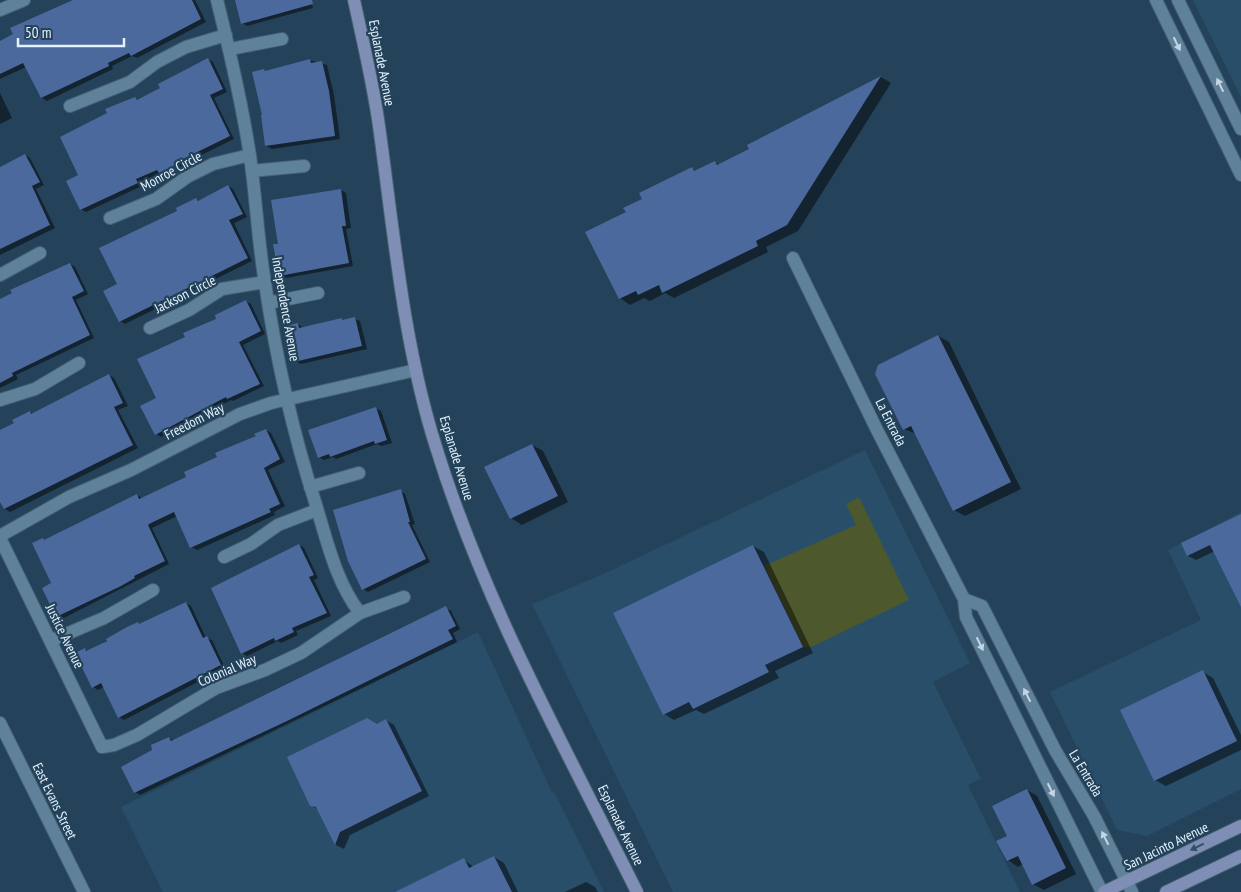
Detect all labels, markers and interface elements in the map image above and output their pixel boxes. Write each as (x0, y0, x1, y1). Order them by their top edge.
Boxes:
scale bar (18, 15, 124, 47)
street label: Esplanade Avenue (365, 18, 399, 108)
text: 50 m (25, 23, 51, 42)
one-way arrow (1173, 37, 1181, 51)
one-way arrow (1215, 78, 1224, 93)
street label: Monroe Circle (137, 147, 205, 195)
street label: Independence Avenue (268, 255, 304, 363)
street label: Jackson Circle (150, 271, 219, 318)
street label: La Entrada (871, 395, 911, 449)
street label: Freedom Way (161, 398, 228, 444)
street label: Esplanade Avenue (436, 414, 478, 503)
street label: Justice Avenue (41, 600, 88, 671)
one-way arrow (976, 637, 984, 651)
street label: Colonial Way (195, 649, 260, 690)
one-way arrow (1023, 688, 1031, 702)
street label: La Entrada (1065, 746, 1107, 800)
street label: East Evans Street (29, 760, 81, 842)
street label: Esplanade Avenue (594, 782, 648, 868)
one-way arrow (1048, 783, 1056, 797)
street label: San Jacinto Avenue (1121, 818, 1211, 874)
one-way arrow (1101, 831, 1109, 845)
one-way arrow (1190, 844, 1204, 852)

